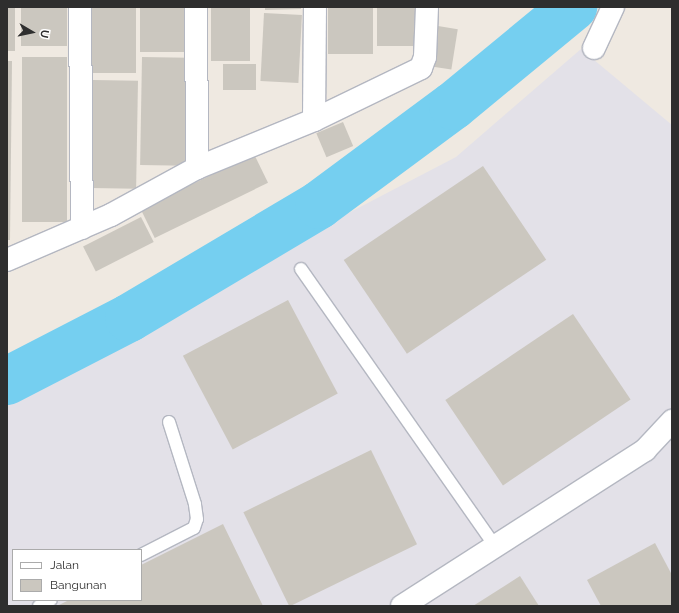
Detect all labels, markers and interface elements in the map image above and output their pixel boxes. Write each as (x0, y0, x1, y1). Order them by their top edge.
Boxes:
north arrow (12, 12, 52, 52)
text: U (37, 29, 51, 39)
legend (12, 549, 142, 601)
text: Jalan (50, 558, 79, 572)
text: Bangunan (50, 578, 107, 592)

